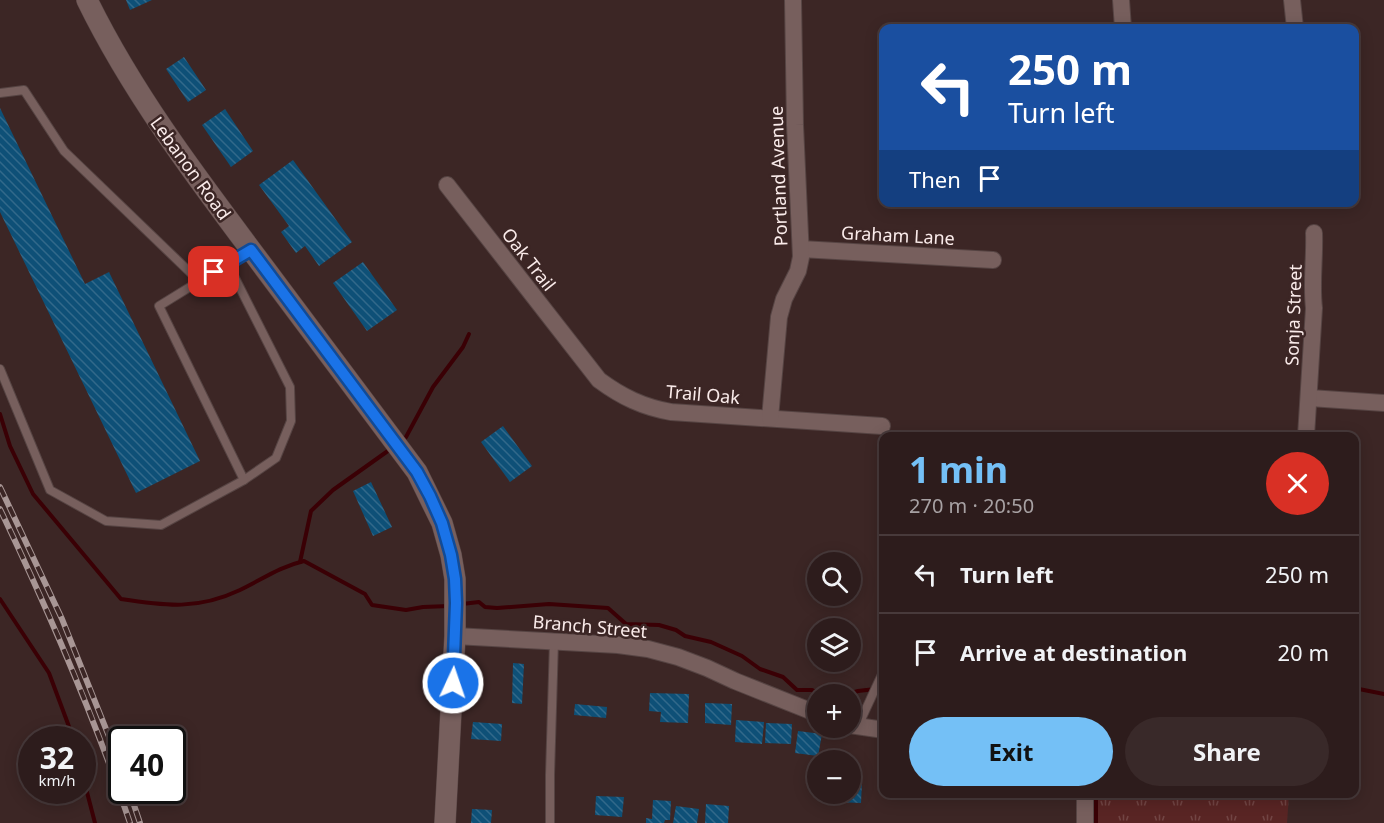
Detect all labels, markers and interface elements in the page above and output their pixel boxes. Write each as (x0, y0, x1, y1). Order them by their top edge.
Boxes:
text: 250 m (1008, 40, 1132, 97)
icon: left (909, 48, 987, 126)
text: Turn left (1008, 94, 1114, 131)
street label: Portland Avenue (764, 105, 792, 247)
street label: Lebanon Road (145, 112, 237, 224)
icon: arrive (973, 162, 1006, 195)
text: Then (909, 164, 961, 194)
street label: Graham Lane (841, 220, 955, 250)
street label: Oak Trail (497, 222, 561, 296)
pin (188, 246, 239, 297)
icon: arrive (197, 255, 230, 288)
street label: Sonja Street (1279, 263, 1307, 366)
street label: Trail Oak (665, 379, 741, 409)
text: 1 min (909, 445, 1008, 494)
button: close (1266, 452, 1329, 515)
text: 270 m · 20:50 (909, 492, 1034, 519)
map controls (807, 552, 861, 804)
button: search (807, 552, 861, 606)
icon: left (909, 558, 942, 591)
text: Turn left (960, 559, 1054, 589)
text: 250 m (1265, 559, 1329, 589)
street label: Branch Street (532, 609, 649, 643)
button: layers (807, 618, 861, 672)
icon: arrive (909, 636, 942, 669)
text: Arrive at destination (960, 637, 1187, 667)
text: 20 m (1278, 637, 1329, 667)
position arrow (421, 651, 485, 715)
button: + (807, 684, 861, 738)
button: Exit (909, 717, 1113, 786)
button: Share (1125, 717, 1329, 786)
speed limit sign: 40 (108, 726, 186, 804)
text: 32 (40, 737, 74, 778)
button: − (807, 750, 861, 804)
text: km/h (39, 770, 75, 790)

